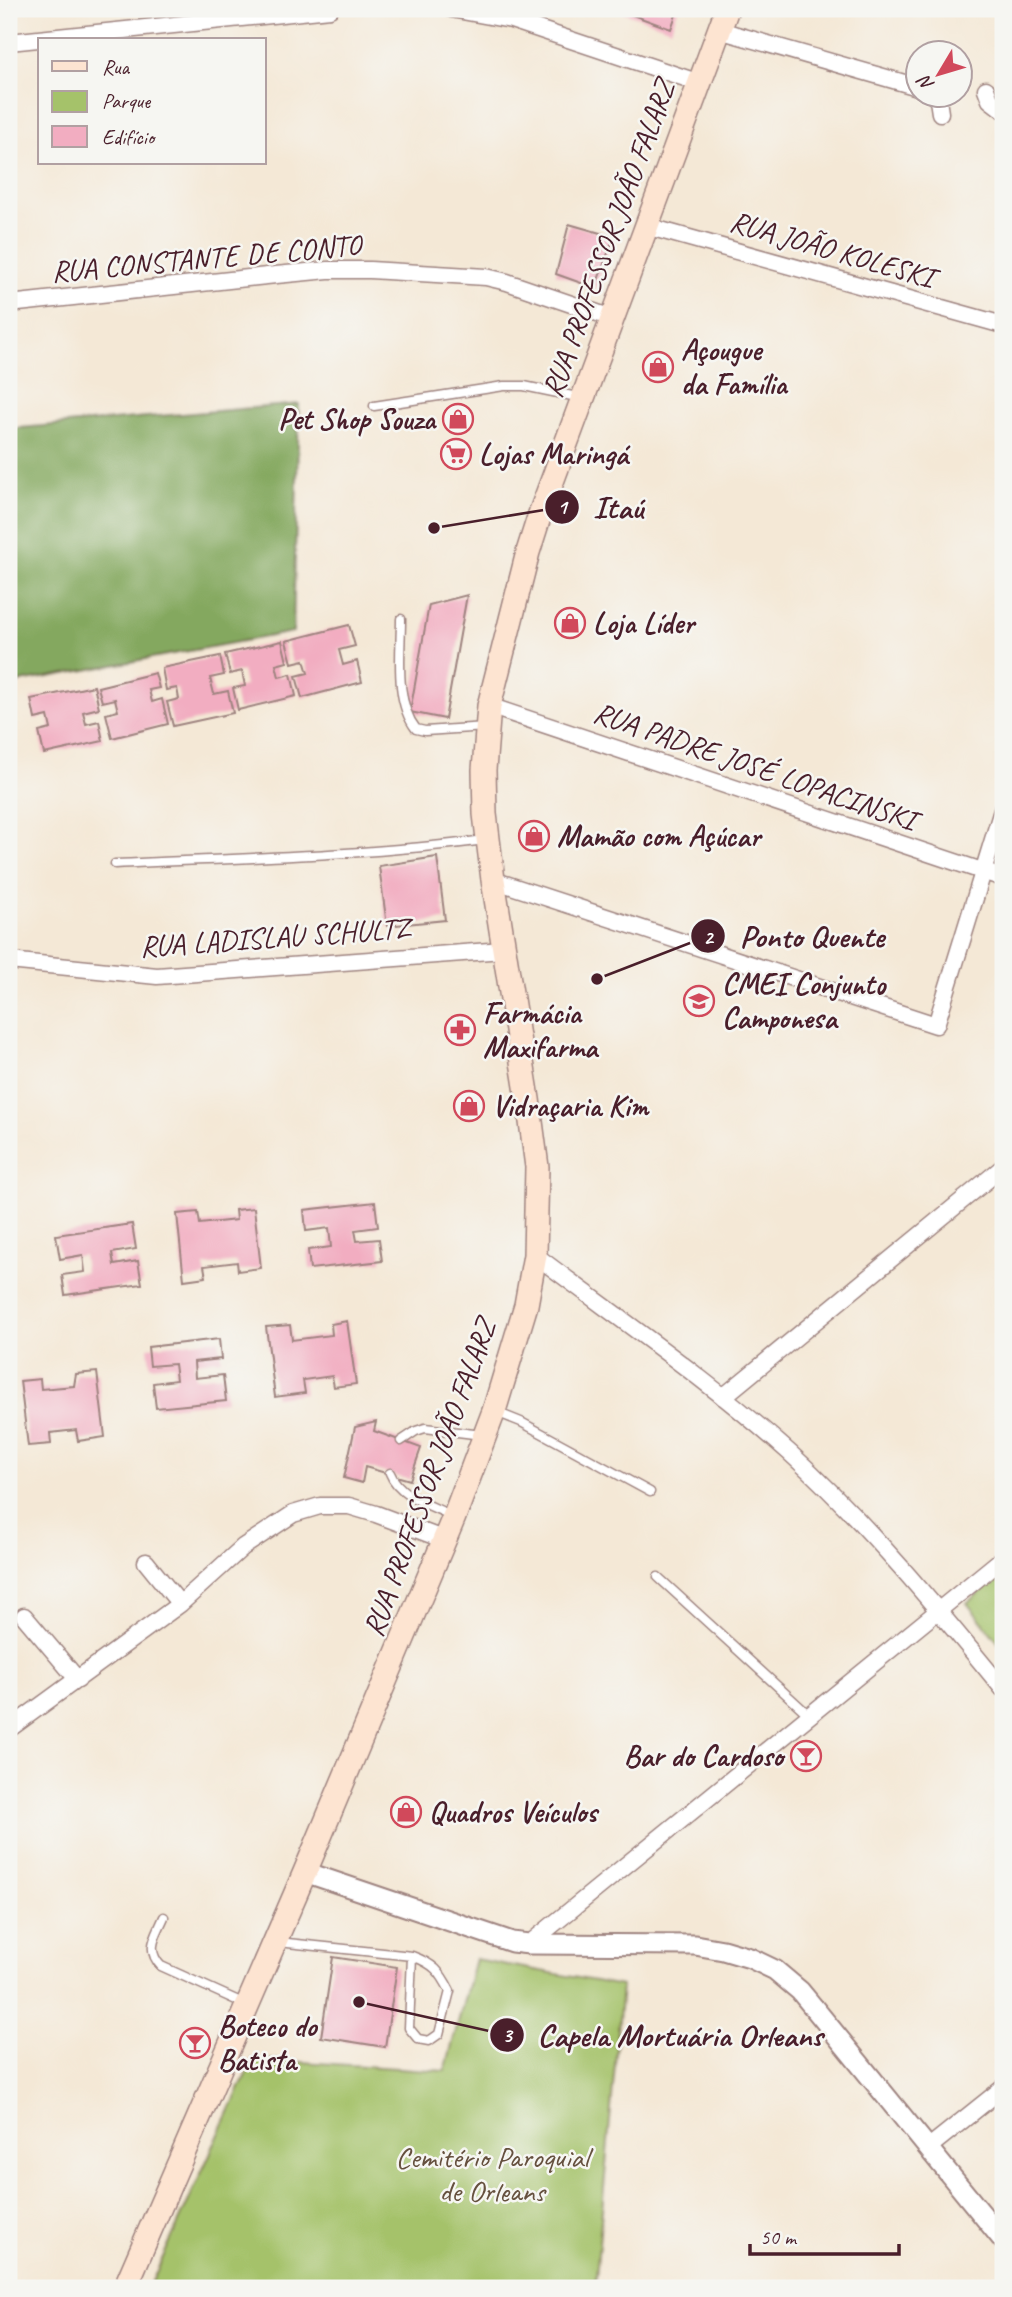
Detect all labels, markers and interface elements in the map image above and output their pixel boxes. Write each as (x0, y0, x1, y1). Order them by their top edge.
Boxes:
legend (38, 38, 266, 164)
north arrow (904, 38, 974, 108)
text: Rua (102, 54, 130, 80)
text: N (911, 69, 939, 96)
street label: RUA PROFESSOR JOÃO FALARZ (533, 71, 685, 403)
text: Parque (102, 88, 151, 114)
text: Edifício (102, 124, 157, 150)
street label: RUA JOÃO KOLESKI (726, 202, 945, 298)
street label: RUA CONSTANTE DE CONTO (50, 225, 365, 290)
place label: Açougue da Família (681, 331, 789, 403)
shop icon: Açougue da Família (641, 350, 675, 384)
place label: Pet Shop Souza (278, 400, 438, 438)
shop icon: Pet Shop Souza (441, 402, 475, 436)
place label: Lojas Maringá (479, 435, 631, 473)
supermarket icon: Lojas Maringá (439, 437, 473, 471)
callout: Itaú (544, 480, 657, 533)
text: Itaú (593, 487, 646, 528)
text: 1 (557, 494, 569, 520)
place label: Loja Líder (593, 604, 697, 642)
shop icon: Loja Líder (553, 606, 587, 640)
street label: RUA PADRE JOSÉ LOPACINSKI (589, 693, 928, 841)
place label: Mamão com Açúcar (557, 817, 763, 855)
shop icon: Mamão com Açúcar (517, 819, 551, 853)
street label: RUA LADISLAU SCHULTZ (138, 908, 416, 965)
callout: Ponto Quente (691, 910, 898, 963)
text: Ponto Quente (740, 916, 887, 957)
text: 2 (703, 924, 715, 950)
place label: CMEI Conjunto Camponesa (722, 965, 887, 1037)
school or university icon: CMEI Conjunto Camponesa (682, 984, 716, 1018)
place label: Farmácia Maxifarma (483, 994, 600, 1066)
pharmacy icon: Farmácia Maxifarma (443, 1013, 477, 1047)
place label: Vidraçaria Kim (492, 1087, 650, 1125)
shop icon: Vidraçaria Kim (452, 1089, 486, 1123)
street label: RUA PROFESSOR JOÃO FALARZ (354, 1310, 506, 1642)
place label: Bar do Cardoso (624, 1737, 786, 1775)
bar icon: Bar do Cardoso (789, 1739, 823, 1773)
place label: Quadros Veículos (429, 1793, 600, 1831)
shop icon: Quadros Veículos (389, 1795, 423, 1829)
place label: Boteco do Batista (218, 2007, 318, 2079)
callout: Capela Mortuária Orleans (489, 2009, 836, 2062)
text: Capela Mortuária Orleans (537, 2015, 826, 2056)
text: 3 (502, 2022, 514, 2048)
bar icon: Boteco do Batista (178, 2026, 212, 2060)
park label: Cemitério Paroquial de Orleans (395, 2138, 593, 2210)
scale bar (750, 2213, 898, 2257)
text: 50 m (760, 2224, 798, 2250)

